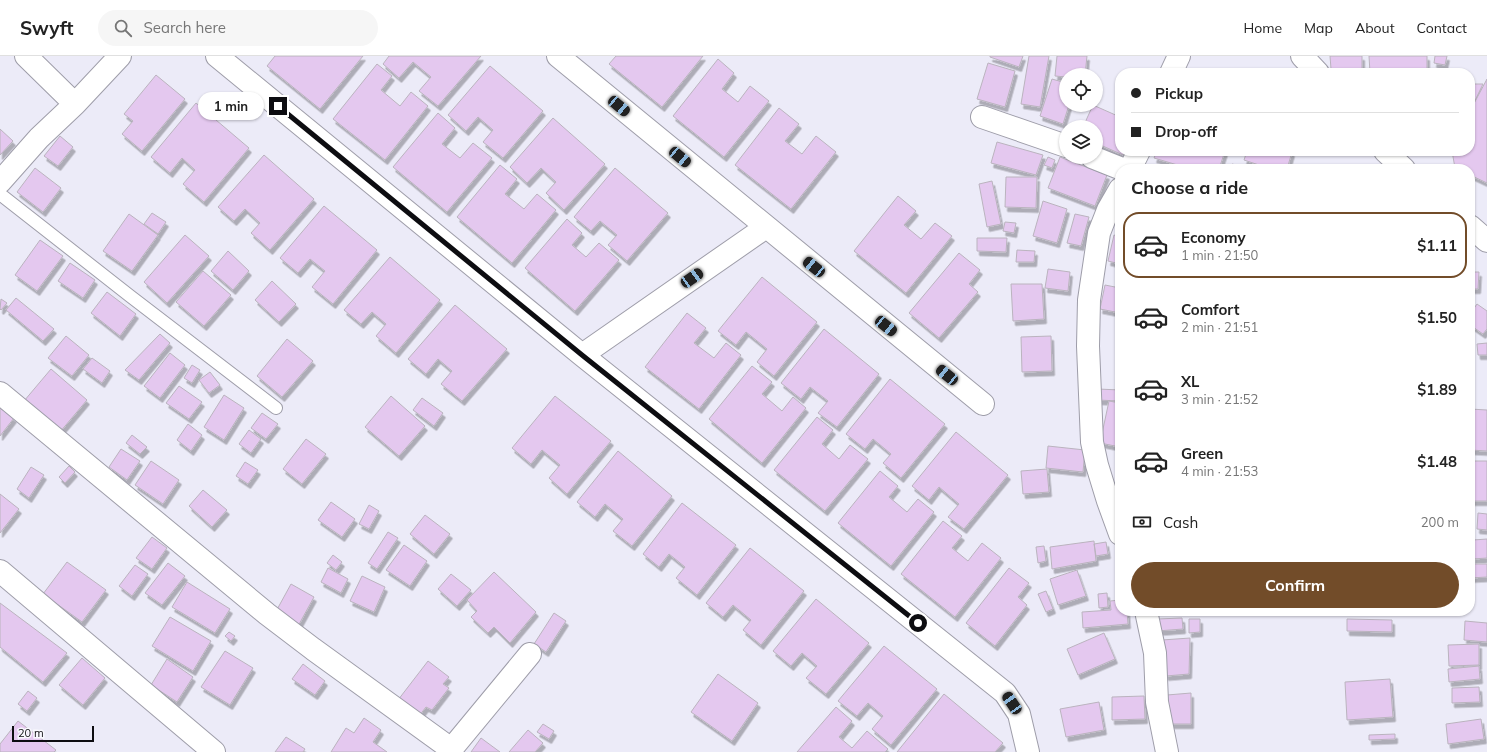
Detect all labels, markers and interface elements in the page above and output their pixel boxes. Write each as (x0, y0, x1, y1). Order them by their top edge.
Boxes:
search box (98, 10, 378, 46)
text: Swyft (20, 16, 74, 40)
icon: search (112, 17, 134, 39)
text: Search here (144, 18, 226, 37)
text: Home (1243, 19, 1282, 37)
text: Map (1304, 19, 1333, 37)
text: About (1355, 19, 1395, 37)
text: Contact (1417, 19, 1467, 37)
map controls (1059, 68, 1103, 164)
button: locate (1059, 68, 1103, 112)
text: Pickup (1155, 84, 1203, 103)
callout: 1 min (198, 92, 264, 120)
car (606, 94, 632, 118)
route end (269, 97, 287, 115)
text: 1 min (214, 98, 248, 114)
button: layers (1059, 120, 1103, 164)
text: Drop-off (1155, 122, 1217, 141)
car (667, 145, 693, 169)
text: Choose a ride (1131, 176, 1248, 199)
icon: car (1133, 227, 1169, 263)
text: Economy (1181, 228, 1246, 247)
text: $1.11 (1417, 236, 1457, 255)
text: 1 min · 21:50 (1181, 247, 1258, 263)
car (801, 255, 827, 279)
car (679, 266, 705, 290)
icon: car (1133, 299, 1169, 335)
text: Comfort (1181, 300, 1239, 319)
text: $1.50 (1417, 308, 1457, 327)
car (873, 314, 899, 338)
text: 2 min · 21:51 (1181, 319, 1258, 335)
car (934, 363, 960, 387)
icon: car (1133, 371, 1169, 407)
text: XL (1181, 372, 1199, 391)
text: $1.89 (1417, 380, 1457, 399)
text: 3 min · 21:52 (1181, 391, 1258, 407)
icon: car (1133, 443, 1169, 479)
text: Green (1181, 444, 1223, 463)
text: $1.48 (1417, 452, 1457, 471)
text: 4 min · 21:53 (1181, 463, 1258, 479)
icon: cash (1131, 511, 1153, 533)
text: Cash (1163, 513, 1198, 532)
text: 200 m (1421, 514, 1459, 530)
button: Confirm (1131, 562, 1459, 608)
route start (909, 614, 927, 632)
car (1000, 690, 1024, 716)
scale bar (12, 724, 94, 743)
text: 20 m (18, 726, 44, 740)

